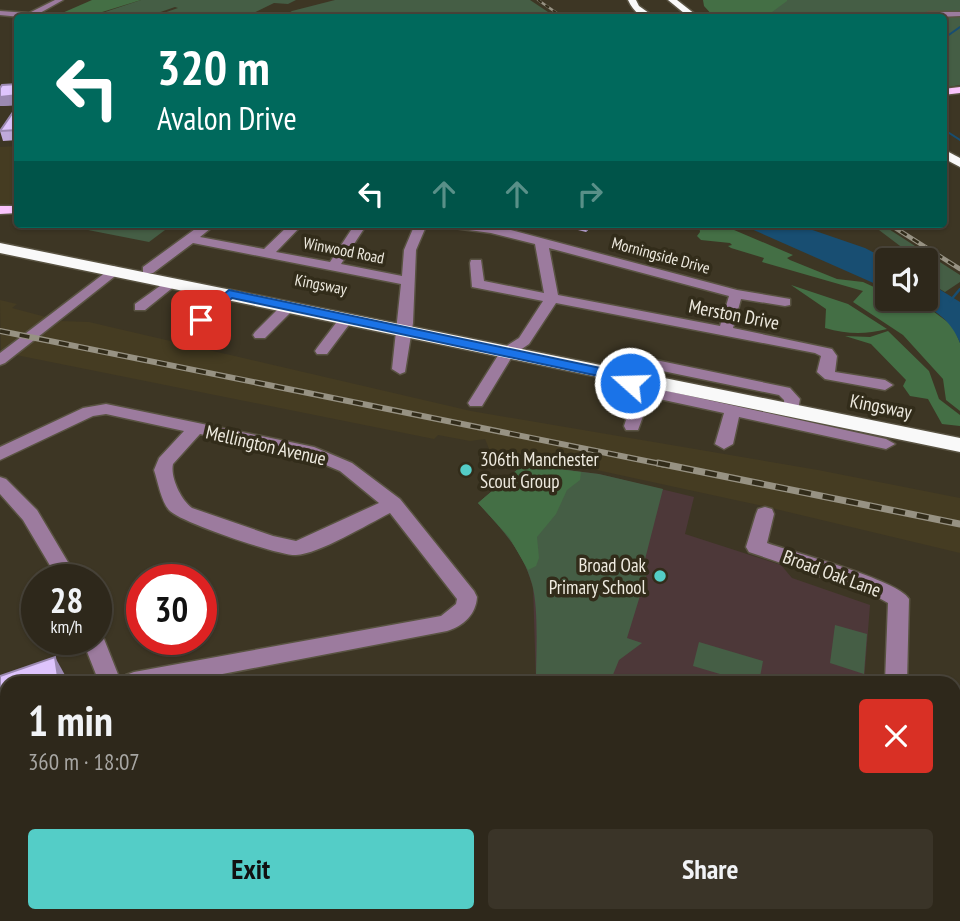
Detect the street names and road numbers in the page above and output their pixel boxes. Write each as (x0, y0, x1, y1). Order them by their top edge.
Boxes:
street label: Winwood Road (302, 232, 386, 268)
street label: Morningside Drive (610, 232, 712, 278)
street label: Kingsway (293, 269, 349, 299)
street label: Merston Drive (687, 293, 781, 335)
street label: Kingsway (848, 388, 915, 424)
street label: Mellington Avenue (204, 420, 329, 471)
street label: Broad Oak Lane (780, 544, 884, 602)

